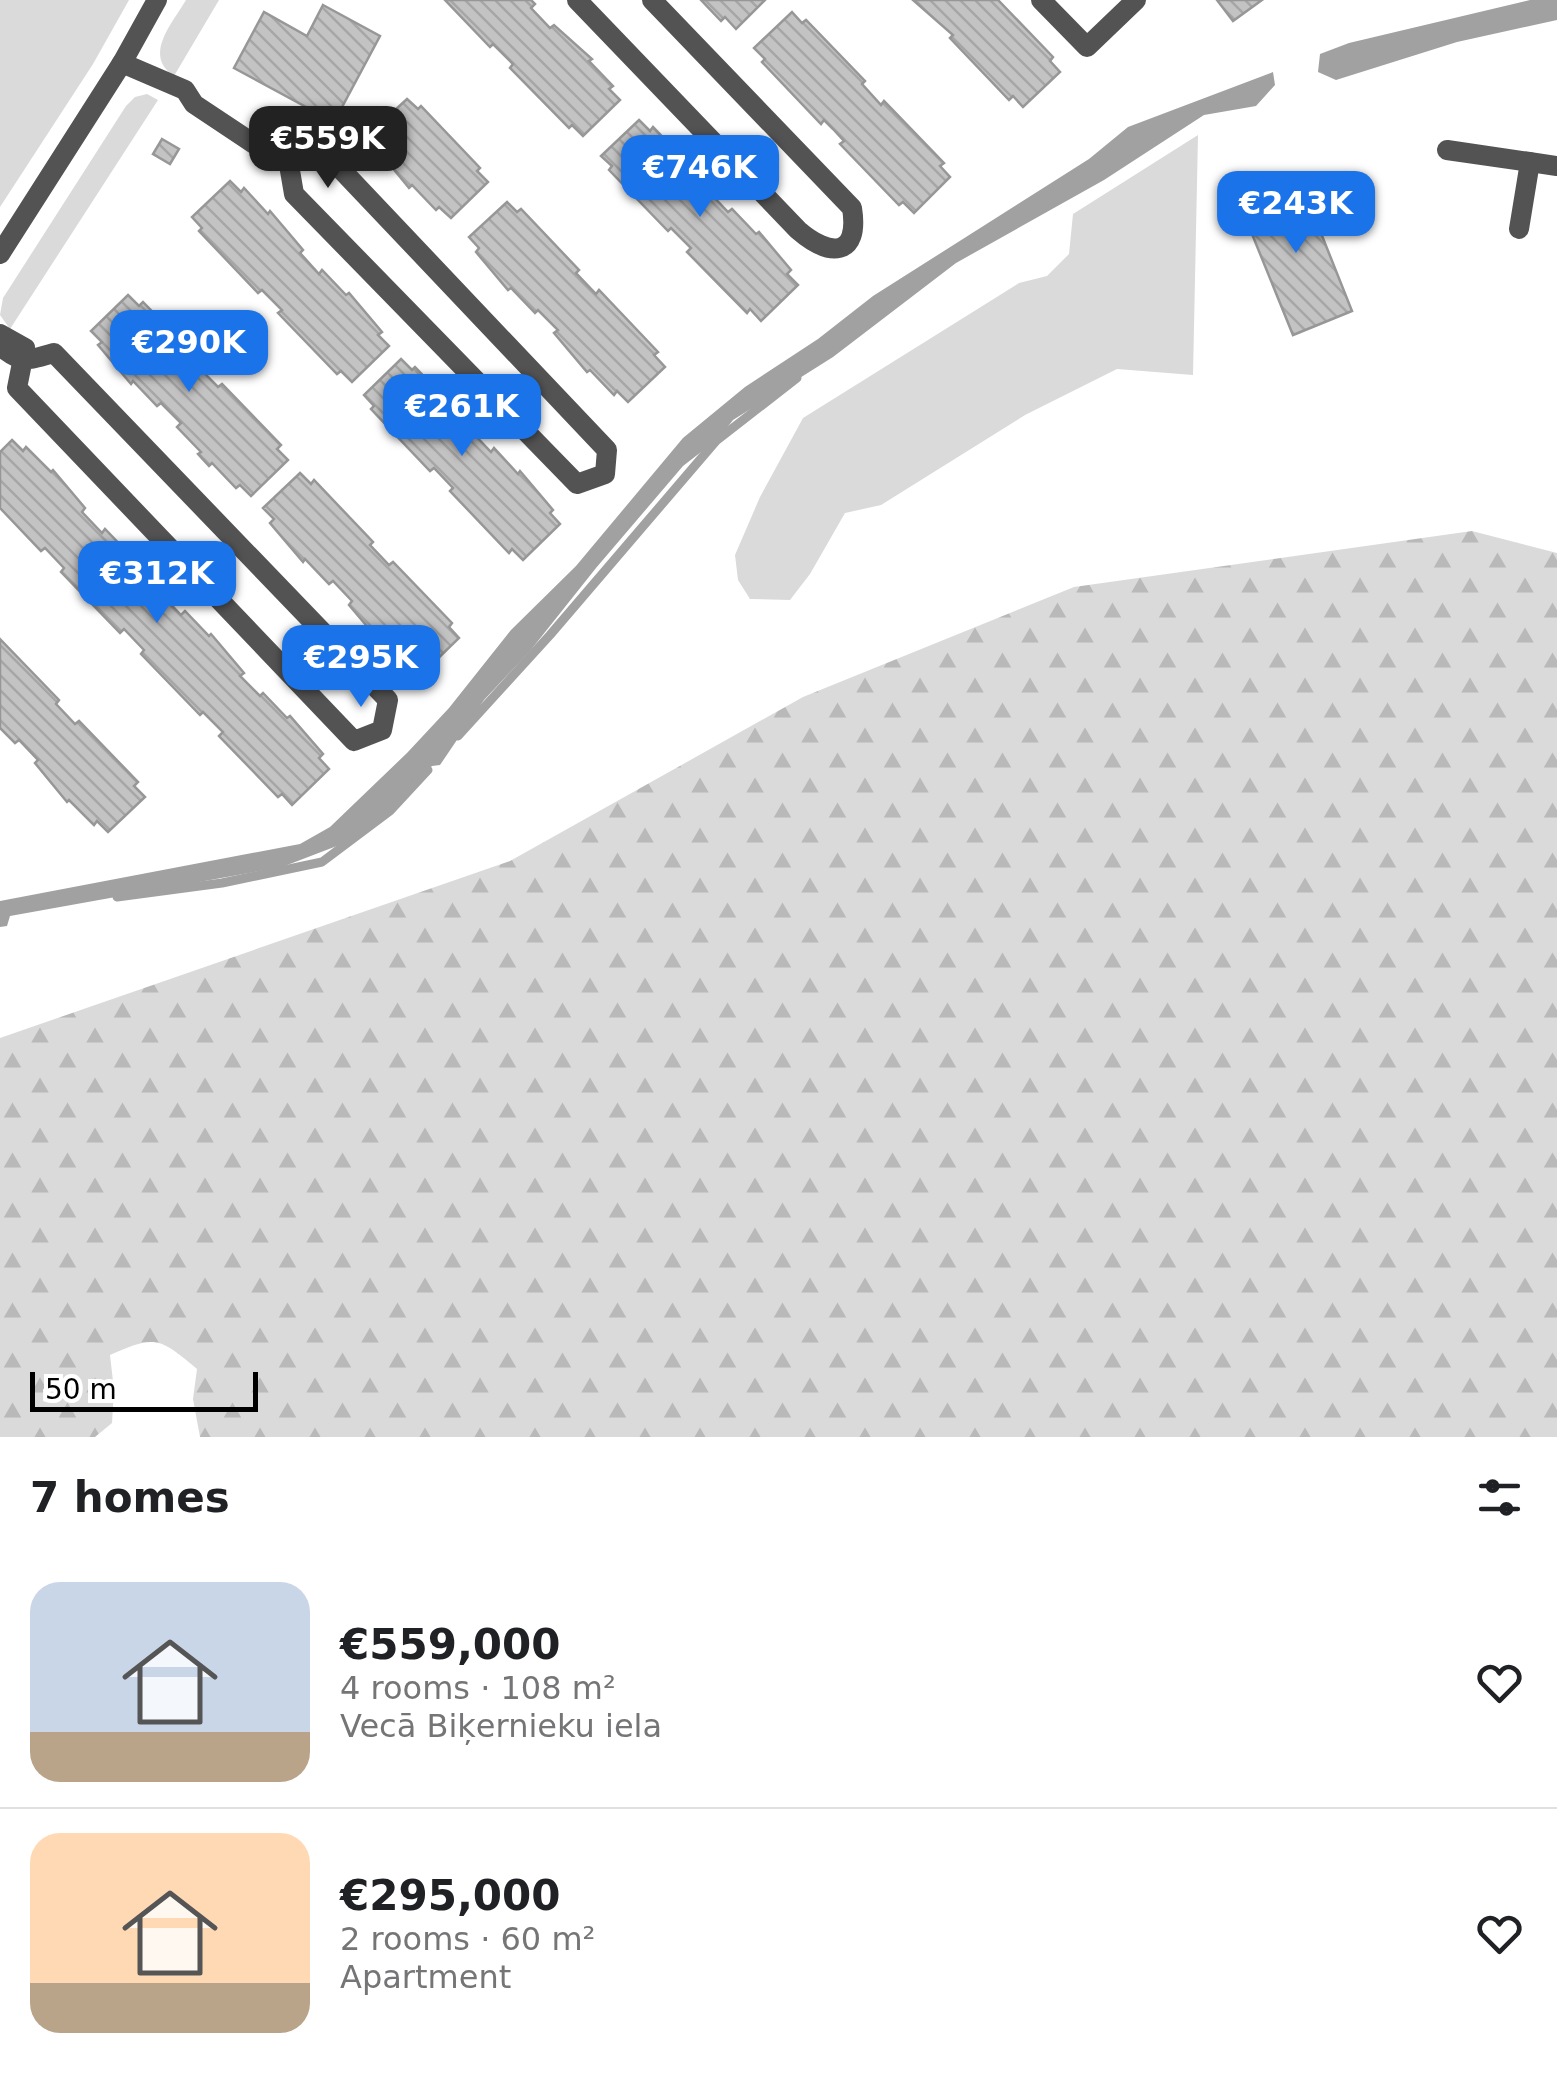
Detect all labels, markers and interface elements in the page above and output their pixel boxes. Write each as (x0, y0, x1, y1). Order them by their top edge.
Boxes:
pin: €559K (258, 106, 398, 191)
text: €559K (271, 119, 385, 157)
pin: €746K (630, 135, 770, 220)
text: €746K (643, 148, 757, 186)
pin: €243K (1226, 171, 1366, 256)
text: €243K (1239, 184, 1353, 222)
pin: €290K (119, 310, 259, 395)
text: €290K (132, 323, 246, 361)
pin: €261K (392, 374, 532, 459)
text: €261K (405, 387, 519, 425)
pin: €312K (87, 541, 227, 626)
text: €312K (100, 554, 214, 592)
pin: €295K (291, 625, 431, 710)
text: €295K (304, 638, 418, 676)
scale bar (30, 1367, 258, 1412)
text: 50 m (45, 1373, 117, 1406)
icon: filters (1472, 1470, 1527, 1525)
text: 7 homes (30, 1473, 230, 1522)
text: €559,000 (340, 1620, 561, 1669)
icon: home (110, 1622, 230, 1742)
icon: heart (1472, 1655, 1527, 1710)
text: 4 rooms · 108 m² (340, 1669, 616, 1707)
text: Vecā Biķernieku iela (340, 1707, 662, 1745)
text: €295,000 (340, 1871, 561, 1920)
icon: home (110, 1873, 230, 1993)
icon: heart (1472, 1906, 1527, 1961)
text: 2 rooms · 60 m² (340, 1920, 595, 1958)
text: Apartment (340, 1958, 511, 1996)

